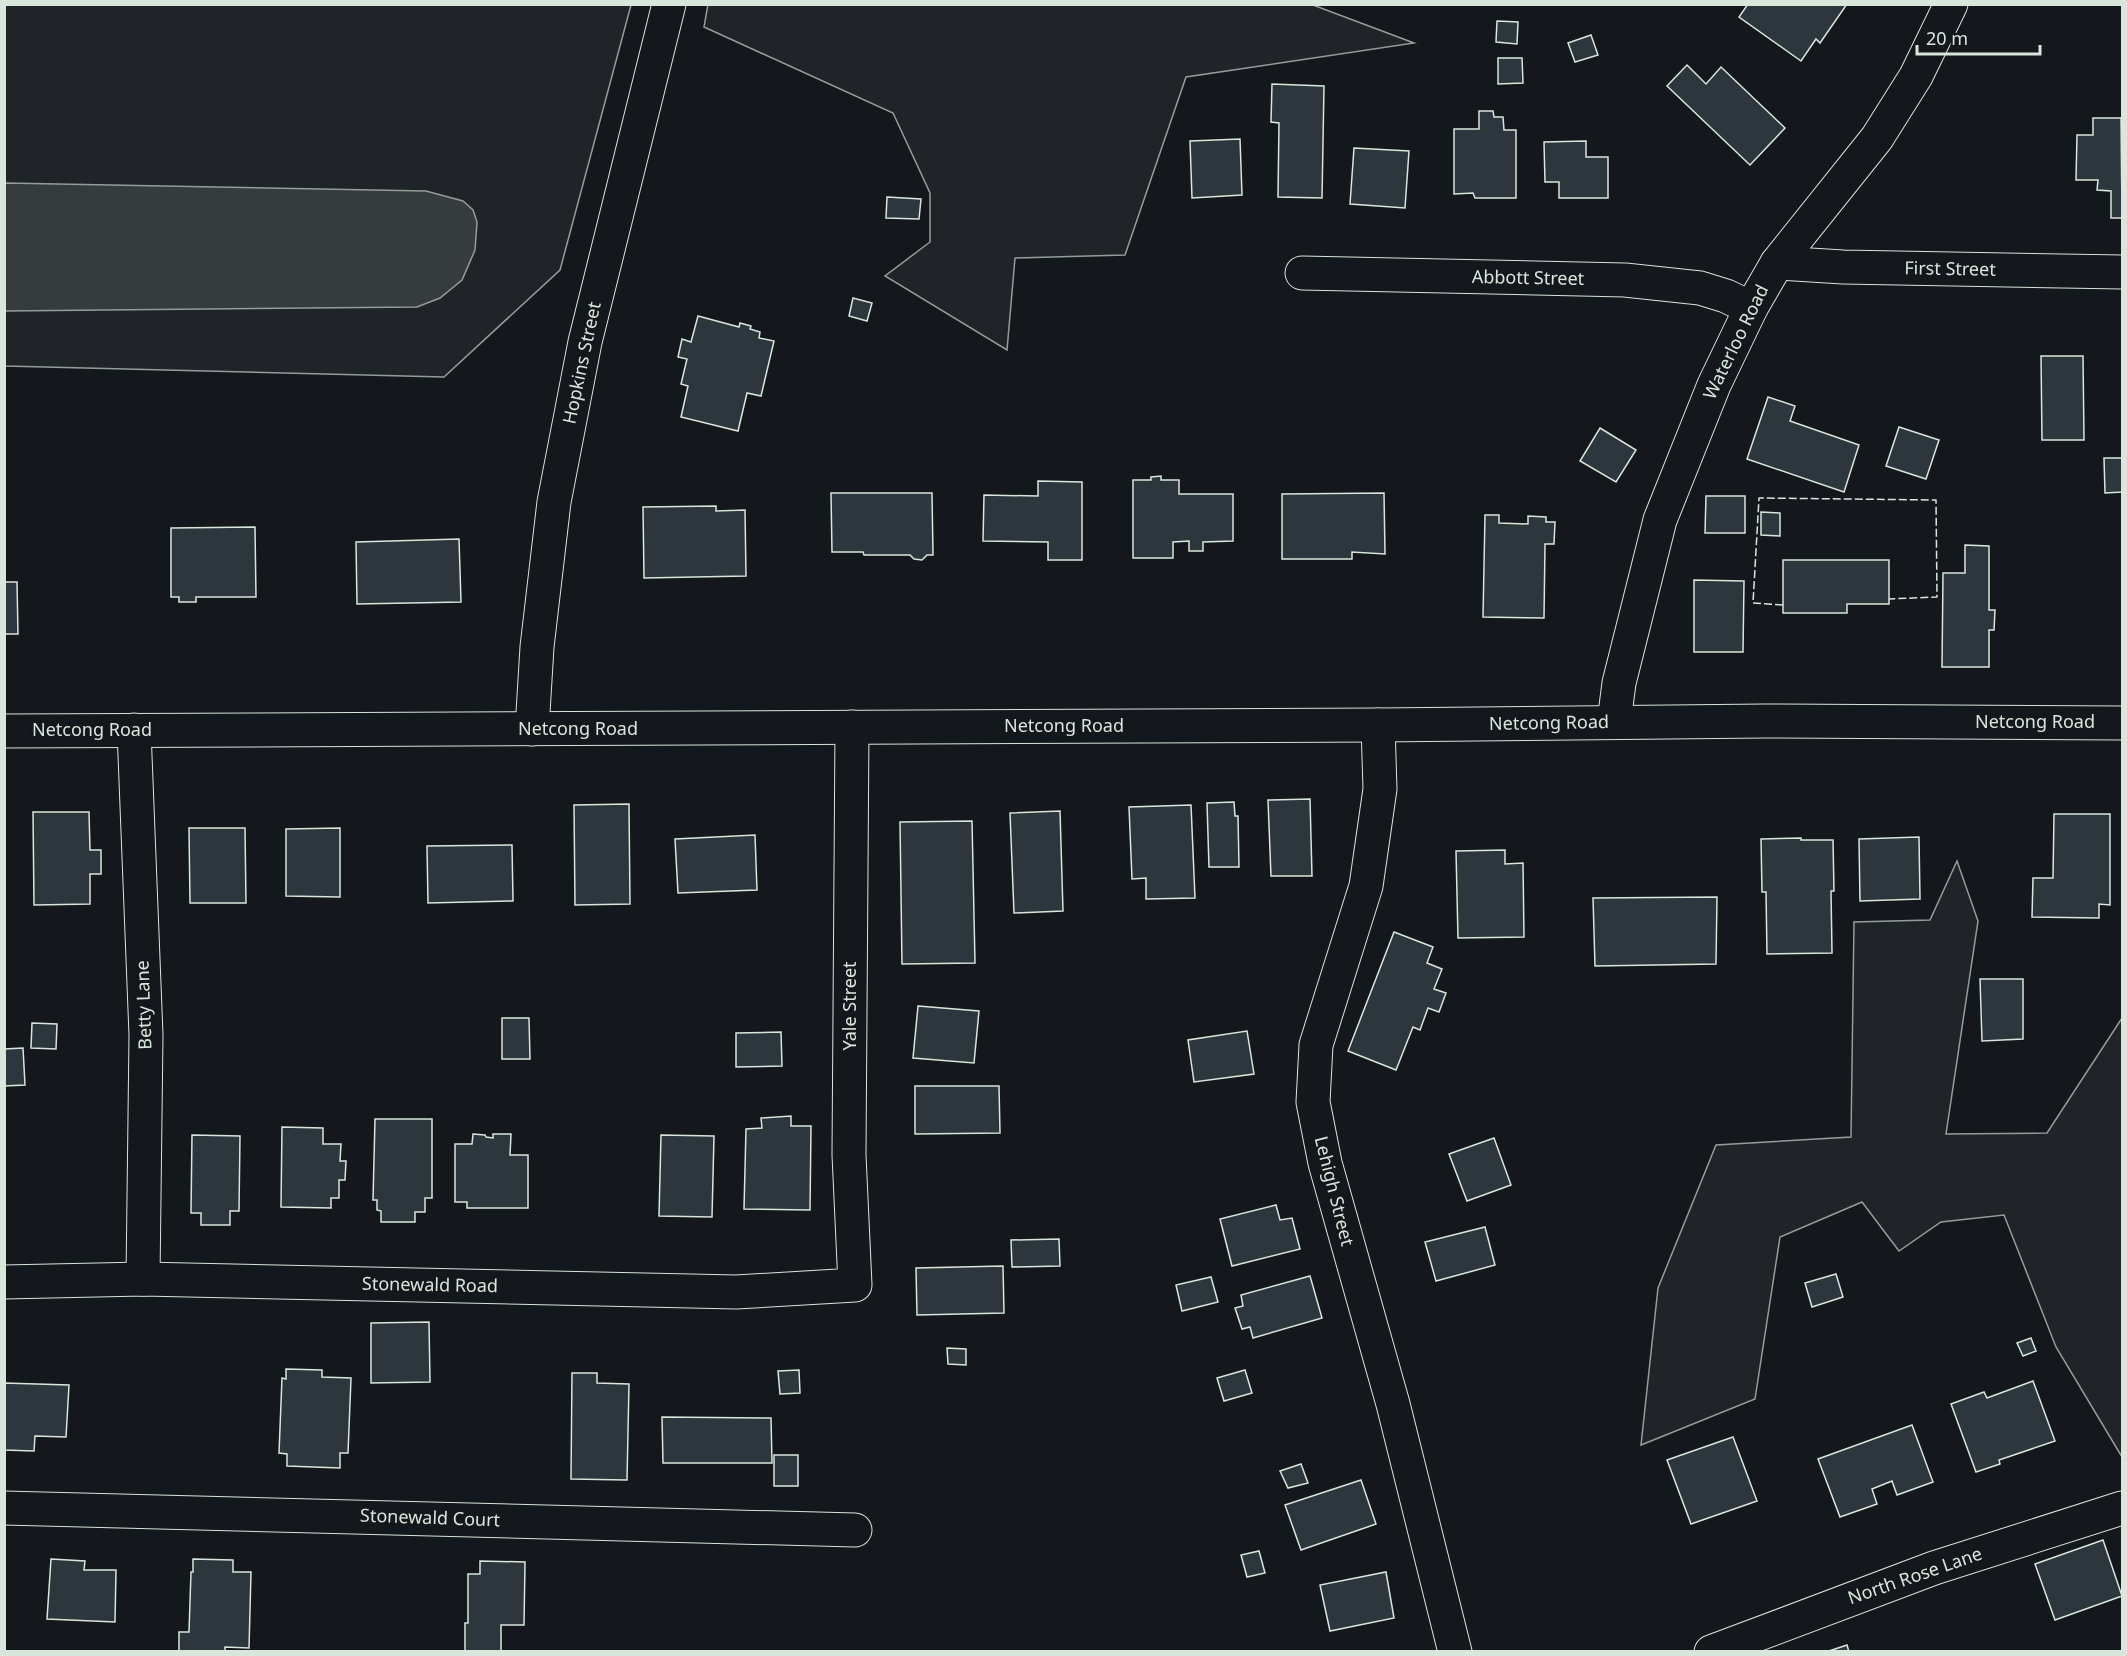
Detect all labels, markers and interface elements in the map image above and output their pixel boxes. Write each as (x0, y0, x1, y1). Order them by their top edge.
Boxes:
scale bar (1917, 18, 2040, 56)
text: 20 m (1926, 26, 1968, 50)
street label: First Street (1904, 255, 1996, 281)
street label: Abbott Street (1472, 264, 1585, 290)
street label: Waterloo Road (1697, 280, 1773, 403)
street label: Hopkins Street (556, 299, 606, 426)
street label: Netcong Road (1489, 709, 1609, 735)
street label: Netcong Road (1975, 709, 2095, 733)
street label: Netcong Road (1004, 713, 1124, 737)
street label: Netcong Road (518, 716, 638, 740)
street label: Netcong Road (32, 717, 152, 741)
street label: Betty Lane (129, 960, 157, 1050)
street label: Yale Street (837, 961, 861, 1051)
street label: Lehigh Street (1310, 1133, 1360, 1249)
street label: Stonewald Road (362, 1271, 498, 1297)
street label: Stonewald Court (360, 1503, 501, 1531)
street label: North Rose Lane (1844, 1541, 1985, 1609)

